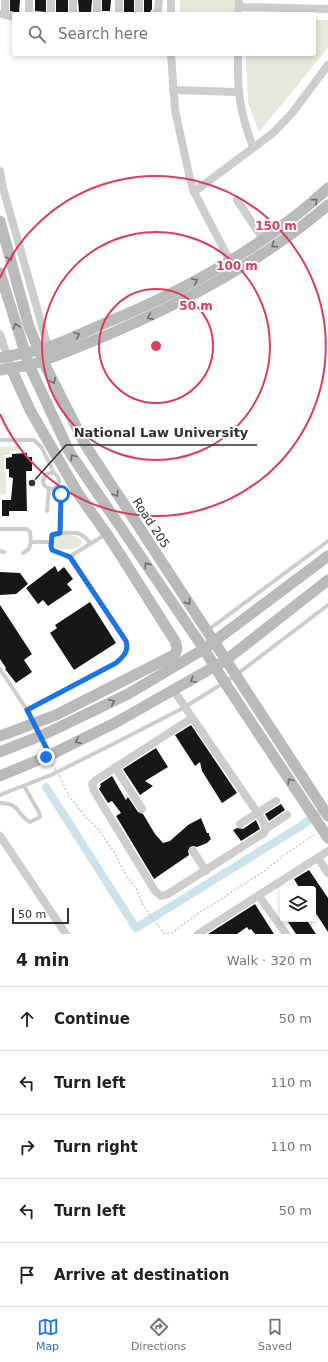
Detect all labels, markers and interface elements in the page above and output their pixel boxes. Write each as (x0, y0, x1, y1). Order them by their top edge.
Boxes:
search box (12, 12, 316, 56)
icon: search (26, 23, 48, 45)
text: Search here (58, 25, 148, 43)
one-way arrow (310, 198, 317, 205)
text: 150 m (255, 219, 297, 233)
one-way arrow (271, 240, 278, 248)
one-way arrow (5, 255, 14, 262)
text: 100 m (216, 259, 258, 273)
one-way arrow (191, 278, 198, 285)
text: 50 m (179, 299, 213, 313)
one-way arrow (146, 312, 153, 320)
one-way arrow (12, 322, 21, 329)
one-way arrow (74, 332, 81, 340)
centre of rings (149, 339, 163, 353)
one-way arrow (48, 376, 56, 384)
callout: National Law University (66, 420, 257, 445)
text: National Law University (74, 425, 249, 440)
one-way arrow (71, 455, 78, 462)
route start (52, 485, 70, 503)
one-way arrow (111, 490, 119, 497)
street label: Road 205 (130, 495, 172, 551)
one-way arrow (145, 562, 152, 569)
one-way arrow (183, 598, 190, 605)
one-way arrow (190, 675, 197, 682)
one-way arrow (108, 699, 116, 707)
one-way arrow (75, 736, 83, 744)
route end (37, 748, 55, 766)
one-way arrow (288, 778, 295, 785)
map controls (280, 886, 316, 922)
button: layers (280, 886, 316, 922)
scale bar (12, 906, 69, 925)
text: 50 m (18, 908, 46, 921)
text: 4 min (16, 950, 69, 970)
text: Walk · 320 m (227, 953, 312, 968)
icon: ahead (16, 1008, 38, 1030)
text: Continue (54, 1010, 130, 1028)
text: 50 m (279, 1011, 312, 1026)
icon: left (16, 1072, 38, 1094)
text: Turn left (54, 1074, 126, 1092)
text: 110 m (270, 1075, 312, 1090)
icon: right (16, 1136, 38, 1158)
text: Turn right (54, 1138, 138, 1156)
text: 110 m (270, 1139, 312, 1154)
icon: left (16, 1200, 38, 1222)
text: Turn left (54, 1202, 126, 1220)
text: 50 m (279, 1203, 312, 1218)
icon: arrive (16, 1264, 38, 1286)
text: Arrive at destination (54, 1266, 229, 1284)
tab: Map (36, 1316, 59, 1353)
tab: Directions (131, 1316, 186, 1353)
tab: Saved (258, 1316, 292, 1353)

